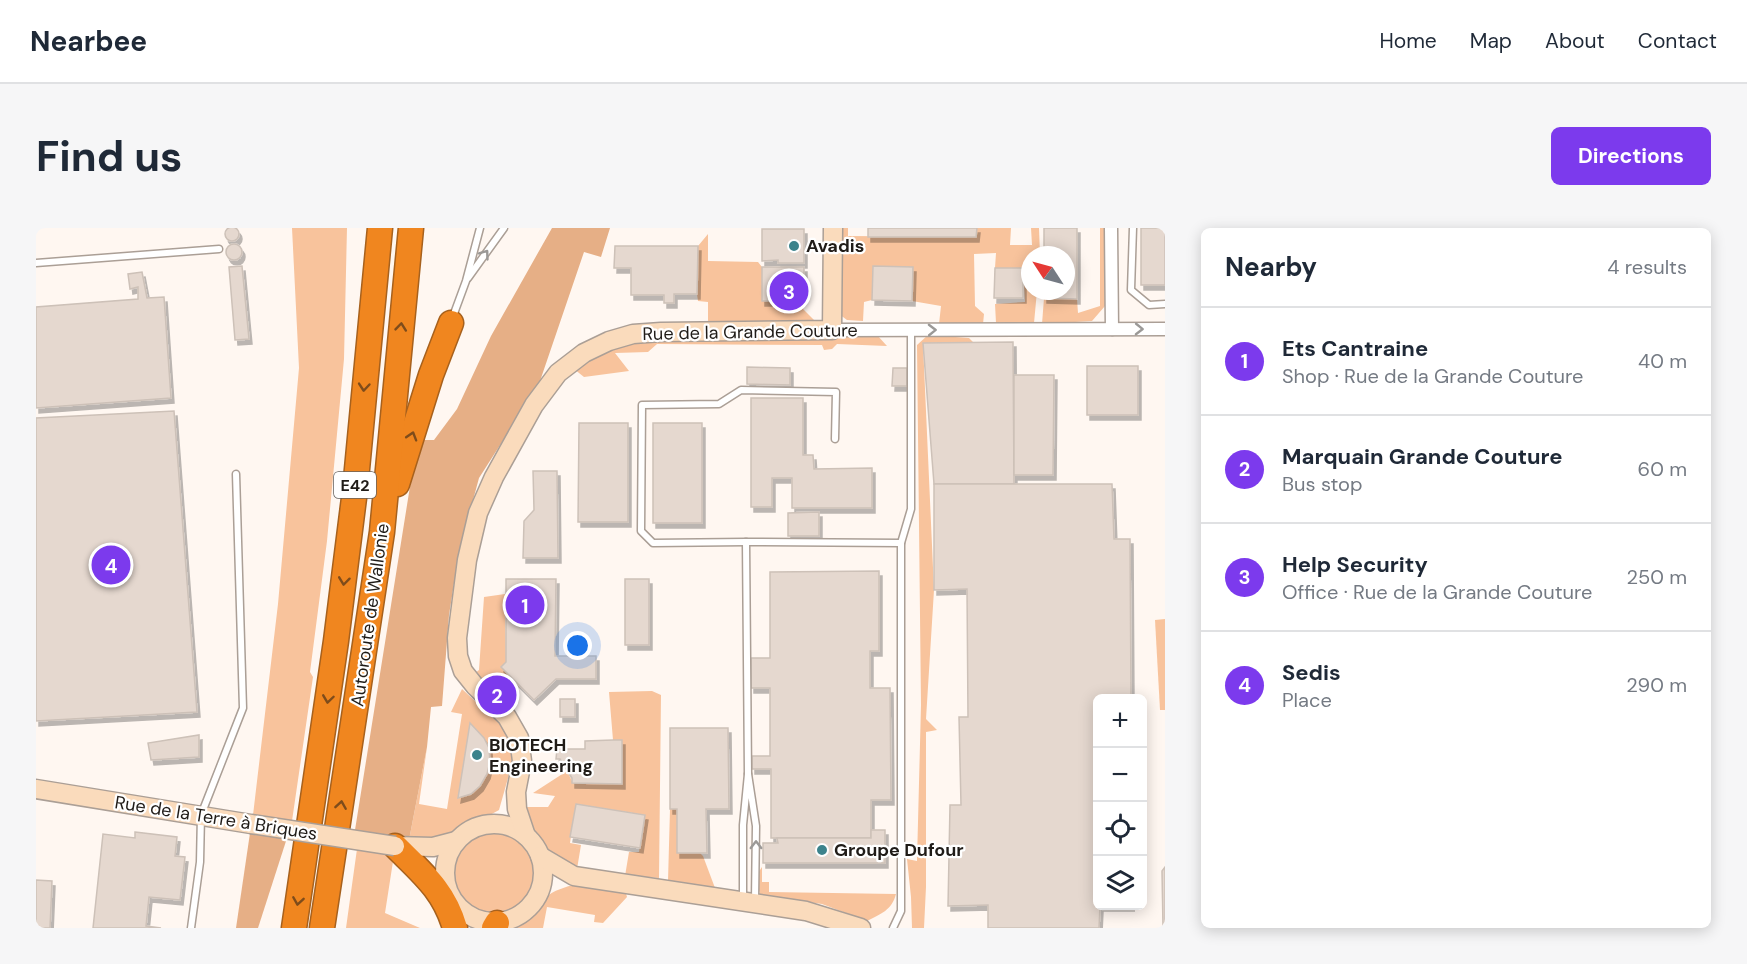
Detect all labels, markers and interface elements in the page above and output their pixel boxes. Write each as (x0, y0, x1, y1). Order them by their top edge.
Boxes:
text: Nearbee (30, 23, 147, 60)
text: Home (1379, 27, 1437, 55)
text: Map (1470, 27, 1512, 55)
text: About (1545, 27, 1605, 55)
text: Contact (1638, 27, 1717, 55)
button: Directions (1551, 127, 1711, 185)
text: Find us (36, 129, 182, 184)
place label: Avadis (806, 234, 864, 258)
marker: Avadis (787, 239, 801, 253)
north arrow (1021, 246, 1075, 300)
one-way arrow (478, 250, 489, 261)
text: Nearby (1225, 250, 1317, 284)
text: 4 results (1607, 254, 1687, 280)
pin: 3 (770, 268, 808, 314)
street label: Rue de la Grande Couture (642, 318, 858, 346)
one-way arrow (394, 323, 407, 332)
one-way arrow (1134, 323, 1143, 335)
one-way arrow (928, 324, 937, 336)
text: Ets Cantraine (1282, 334, 1428, 363)
text: 1 (1241, 348, 1248, 374)
text: 40 m (1638, 348, 1687, 374)
text: Shop · Rue de la Grande Couture (1282, 363, 1583, 389)
one-way arrow (358, 382, 371, 391)
one-way arrow (405, 431, 417, 442)
text: Marquain Grande Couture (1282, 442, 1563, 471)
text: 2 (1239, 456, 1250, 482)
text: 60 m (1638, 456, 1687, 482)
text: Bus stop (1282, 471, 1362, 497)
road number: E42 (334, 472, 376, 498)
street label: Autoroute de Wallonie (345, 522, 395, 708)
pin: 4 (92, 542, 130, 588)
text: Help Security (1282, 550, 1428, 579)
text: 3 (1238, 564, 1251, 590)
text: 250 m (1626, 564, 1687, 590)
one-way arrow (338, 576, 350, 585)
text: Office · Rue de la Grande Couture (1282, 579, 1592, 605)
pin: 1 (506, 582, 544, 628)
your location (563, 631, 592, 660)
text: Sedis (1282, 658, 1341, 687)
pin: 2 (478, 672, 516, 718)
text: 4 (1238, 672, 1251, 698)
text: 290 m (1626, 672, 1687, 698)
text: Place (1282, 687, 1332, 713)
one-way arrow (322, 694, 334, 703)
map controls (1093, 694, 1147, 910)
button: + (1093, 694, 1147, 748)
place label: BIOTECH Engineering (489, 733, 593, 778)
marker: BIOTECH Engineering (470, 748, 484, 762)
button: − (1093, 748, 1147, 802)
street label: Rue de la Terre à Briques (113, 790, 319, 846)
one-way arrow (335, 801, 347, 810)
button: locate (1093, 802, 1147, 856)
place label: Groupe Dufour (834, 838, 964, 862)
one-way arrow (750, 840, 762, 849)
marker: Groupe Dufour (815, 843, 829, 857)
button: layers (1093, 856, 1147, 910)
one-way arrow (292, 896, 304, 905)

